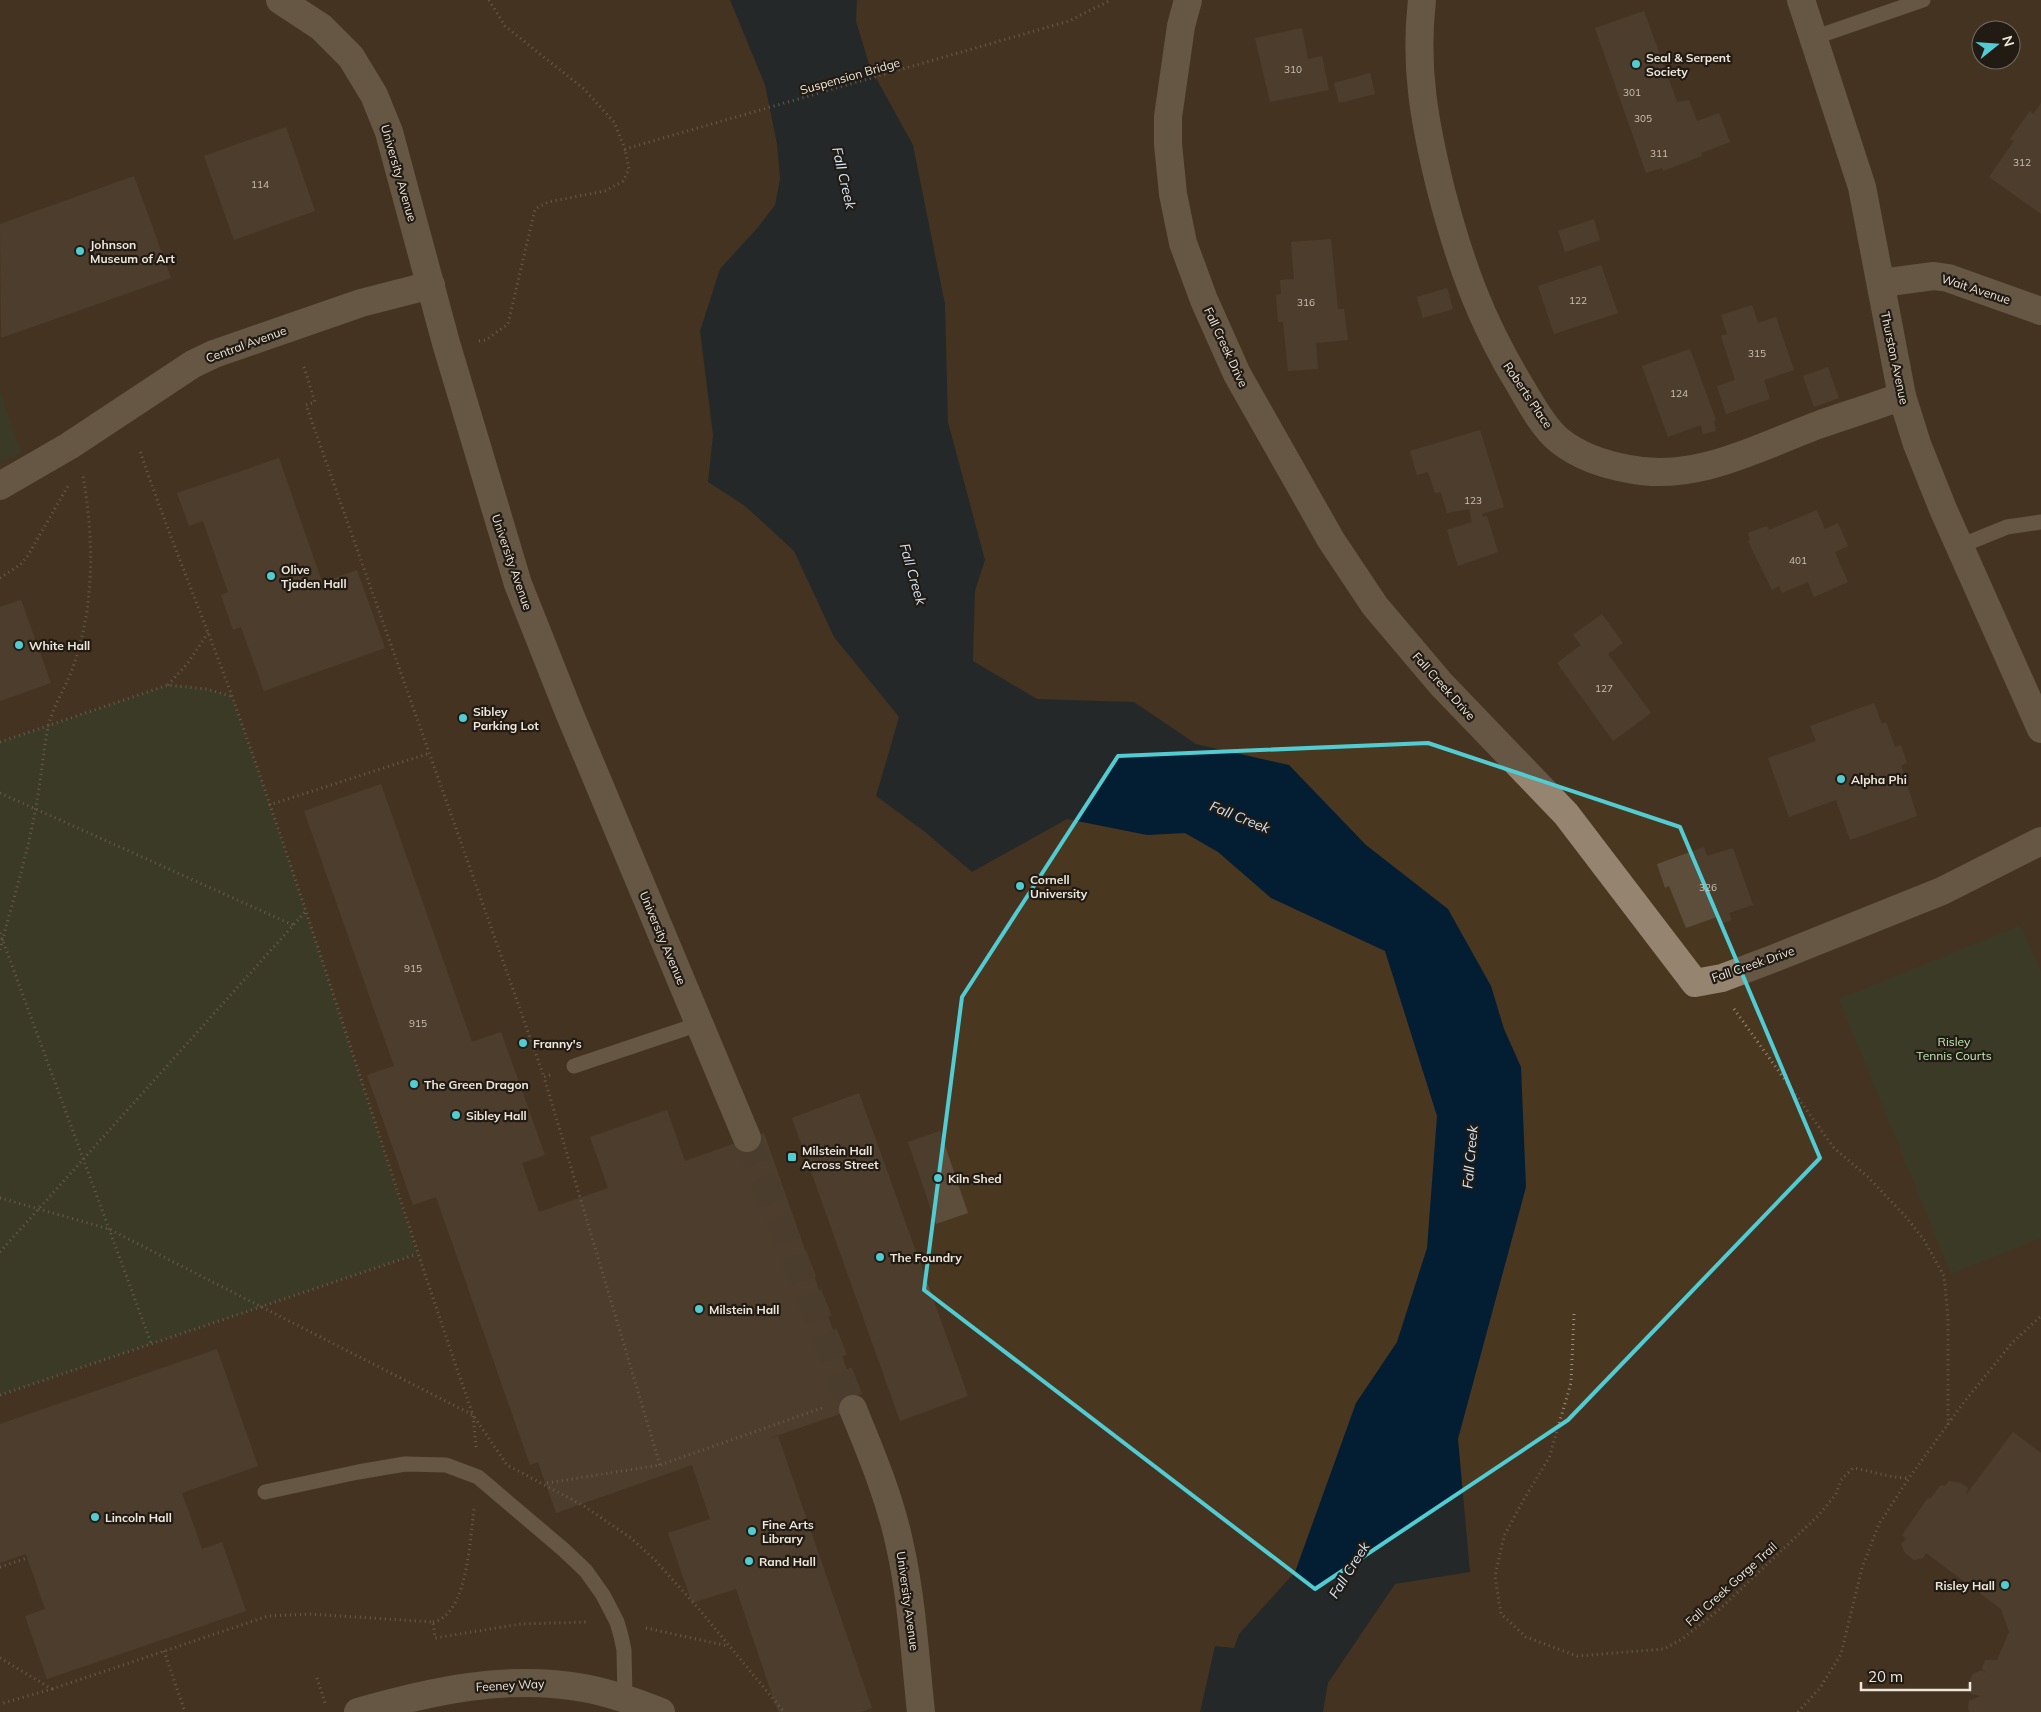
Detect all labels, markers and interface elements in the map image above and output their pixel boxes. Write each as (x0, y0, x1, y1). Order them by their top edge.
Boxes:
north arrow (1971, 20, 2021, 70)
text: N (1998, 34, 2019, 49)
place label: Seal & Serpent Society (1646, 50, 1731, 79)
street label: Suspension Bridge (798, 55, 902, 97)
marker: Seal & Serpent Society (1630, 58, 1642, 70)
house number: 310 (1284, 63, 1302, 76)
house number: 301 (1623, 86, 1641, 99)
house number: 305 (1634, 112, 1652, 125)
street label: University Avenue (378, 123, 420, 223)
water label: Fall Creek (828, 145, 860, 212)
house number: 311 (1650, 147, 1668, 160)
house number: 312 (2013, 156, 2031, 169)
house number: 114 (251, 178, 269, 191)
place label: Johnson Museum of Art (90, 237, 175, 266)
marker: Johnson Museum of Art (74, 245, 86, 257)
street label: Wait Avenue (1940, 271, 2012, 307)
house number: 122 (1569, 294, 1587, 307)
house number: 316 (1297, 296, 1315, 309)
street label: Fall Creek Drive (1201, 305, 1251, 389)
street label: Thurston Avenue (1878, 310, 1912, 406)
street label: Central Avenue (204, 322, 288, 366)
house number: 315 (1748, 347, 1766, 360)
street label: Roberts Place (1500, 359, 1556, 431)
house number: 124 (1670, 387, 1688, 400)
house number: 123 (1464, 494, 1482, 507)
street label: University Avenue (489, 512, 535, 612)
water label: Fall Creek (896, 541, 931, 608)
house number: 401 (1789, 554, 1807, 567)
place label: Olive Tjaden Hall (281, 562, 347, 591)
marker: Olive Tjaden Hall (265, 570, 277, 582)
place label: White Hall (29, 638, 90, 653)
marker: White Hall (13, 639, 25, 651)
street label: Fall Creek Drive (1410, 649, 1478, 723)
house number: 127 (1595, 682, 1613, 695)
place label: Sibley Parking Lot (473, 704, 539, 733)
marker: Sibley Parking Lot (457, 712, 469, 724)
place label: Alpha Phi (1851, 772, 1907, 787)
marker: Alpha Phi (1835, 773, 1847, 785)
water label: Fall Creek (1207, 797, 1273, 837)
place label: Cornell University (1030, 872, 1088, 901)
marker: Cornell University (1014, 880, 1026, 892)
house number: 326 (1699, 881, 1717, 894)
street label: University Avenue (637, 889, 689, 987)
street label: Fall Creek Drive (1710, 943, 1796, 985)
house number: 915 (404, 962, 422, 975)
house number: 915 (409, 1017, 427, 1030)
park label: Risley Tennis Courts (1916, 1034, 1992, 1063)
place label: Franny's (533, 1036, 582, 1051)
marker: Franny's (517, 1037, 529, 1049)
place label: The Green Dragon (424, 1077, 529, 1092)
marker: The Green Dragon (408, 1078, 420, 1090)
place label: Sibley Hall (466, 1108, 527, 1123)
marker: Sibley Hall (450, 1109, 462, 1121)
water label: Fall Creek (1458, 1124, 1482, 1189)
place label: Milstein Hall Across Street (802, 1143, 879, 1172)
marker: Milstein Hall Across Street (786, 1151, 798, 1163)
place label: Kiln Shed (948, 1171, 1002, 1186)
marker: Kiln Shed (932, 1172, 944, 1184)
place label: The Foundry (890, 1250, 962, 1265)
marker: The Foundry (874, 1251, 886, 1263)
place label: Milstein Hall (709, 1302, 779, 1317)
marker: Milstein Hall (693, 1303, 705, 1315)
place label: Lincoln Hall (105, 1510, 172, 1525)
marker: Lincoln Hall (89, 1511, 101, 1523)
place label: Fine Arts Library (762, 1517, 814, 1546)
marker: Fine Arts Library (746, 1525, 758, 1537)
water label: Fall Creek (1325, 1538, 1374, 1602)
street label: Fall Creek Gorge Trail (1682, 1539, 1780, 1629)
street label: University Avenue (894, 1550, 922, 1652)
place label: Rand Hall (759, 1554, 816, 1569)
marker: Rand Hall (743, 1555, 755, 1567)
place label: Risley Hall (1935, 1578, 1995, 1593)
marker: Risley Hall (1999, 1579, 2011, 1591)
scale bar (1861, 1660, 1970, 1692)
text: 20 m (1868, 1667, 1903, 1686)
street label: Feeney Way (475, 1676, 545, 1694)

